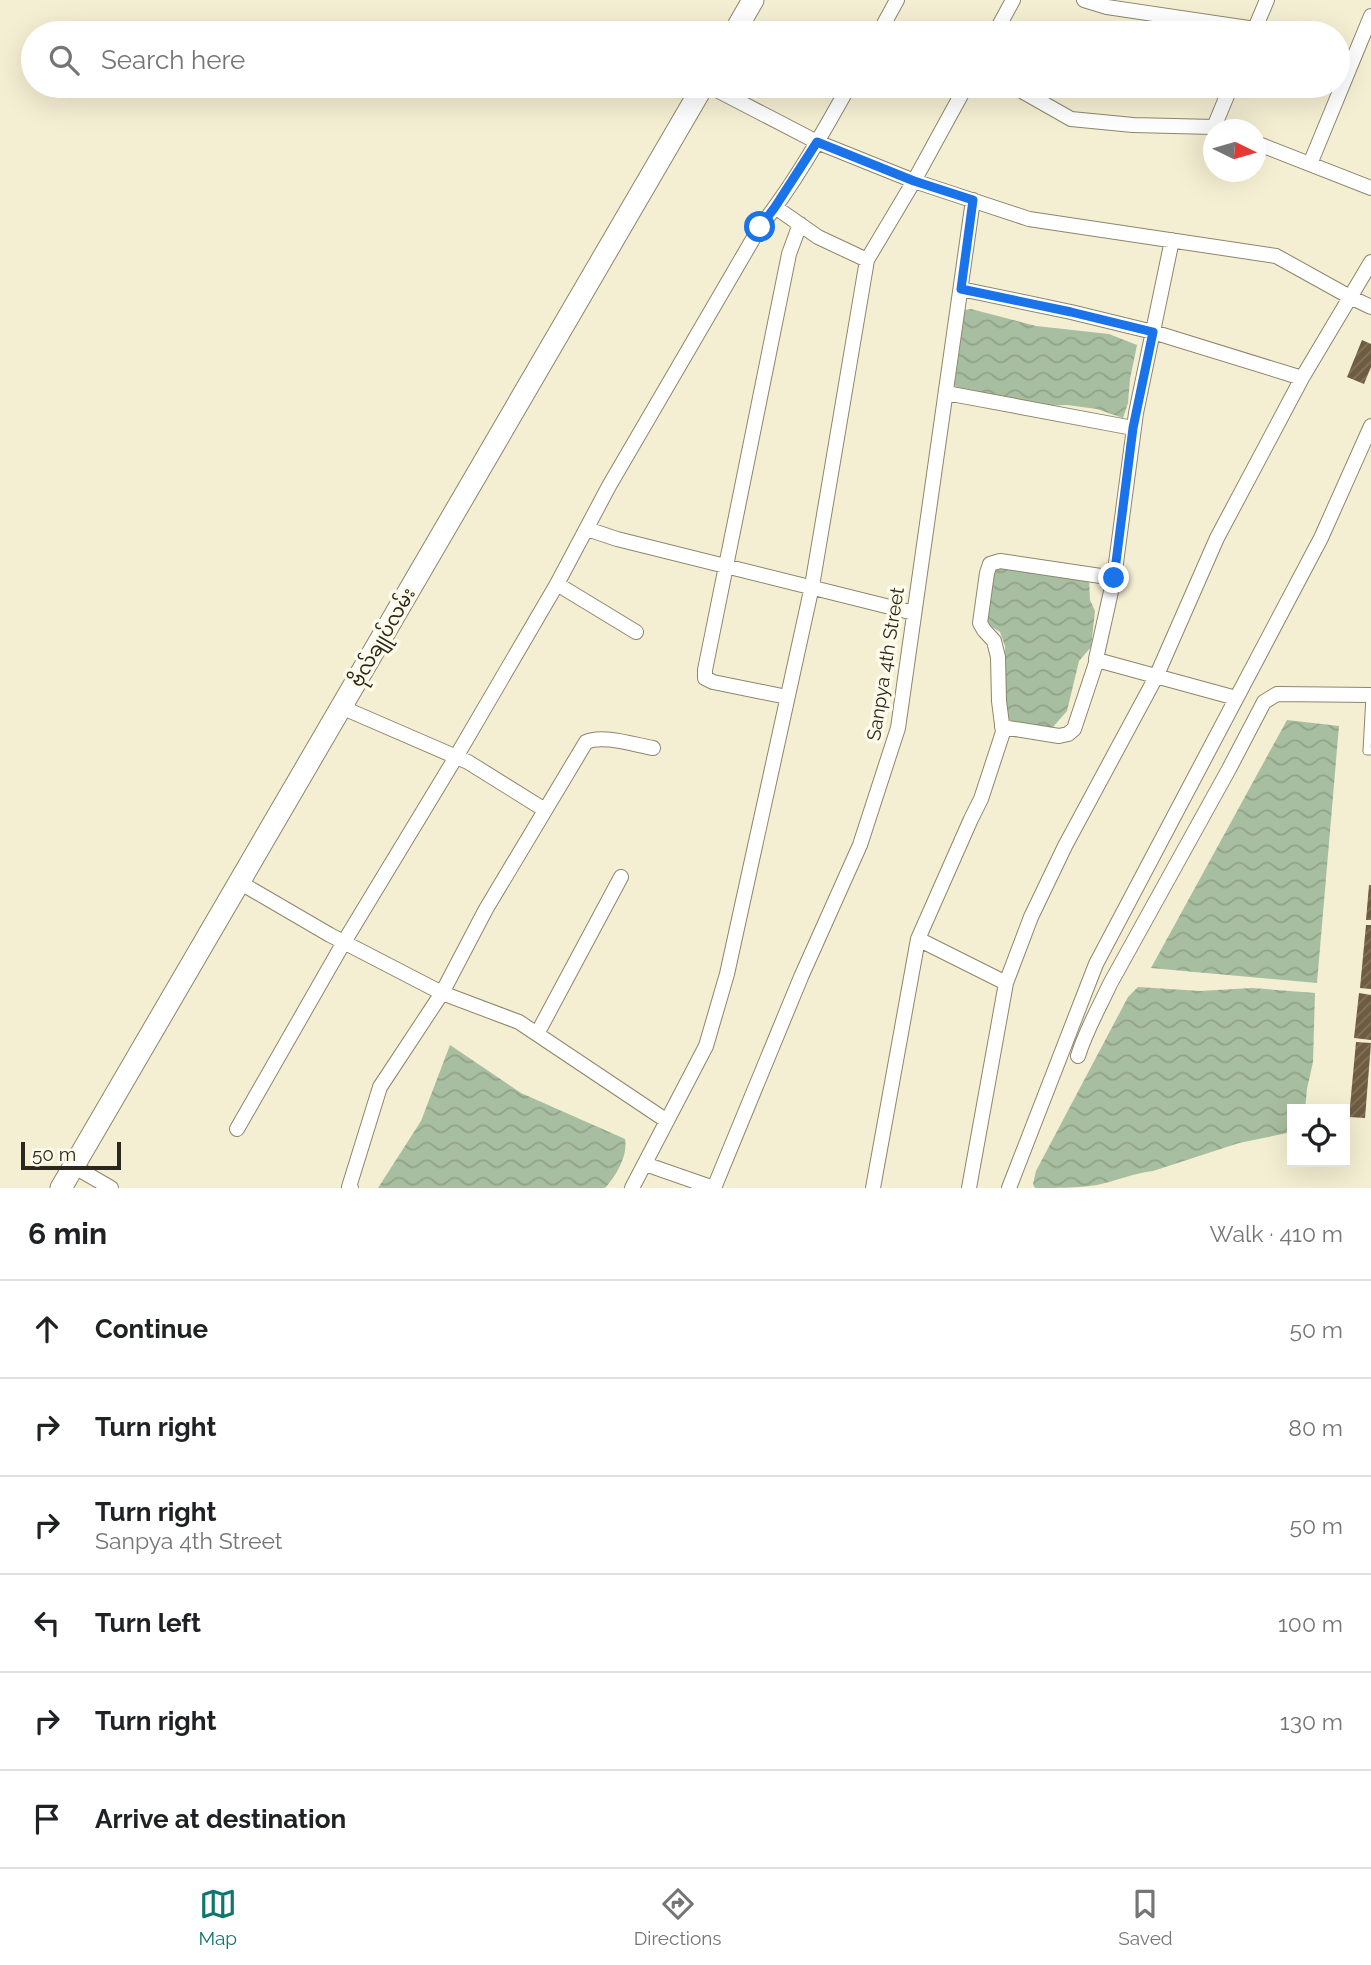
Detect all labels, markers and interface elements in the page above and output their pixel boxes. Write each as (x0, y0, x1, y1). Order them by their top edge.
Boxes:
search box (21, 21, 1350, 98)
icon: search (45, 41, 83, 79)
text: Search here (101, 45, 245, 75)
north arrow (1203, 119, 1266, 182)
route start (744, 211, 775, 242)
route end (1098, 562, 1129, 593)
street label: ဗိုလ်ချုပ်လမ်း (342, 582, 424, 693)
street label: Sanpya 4th Street (862, 585, 908, 742)
map controls (1287, 1104, 1350, 1167)
button: locate (1287, 1104, 1350, 1167)
scale bar (21, 1139, 121, 1171)
text: 50 m (32, 1143, 76, 1165)
text: 6 min (28, 1216, 107, 1251)
text: Walk · 410 m (1210, 1220, 1343, 1247)
icon: ahead (28, 1310, 66, 1348)
text: Continue (95, 1314, 208, 1344)
text: 50 m (1289, 1316, 1343, 1343)
icon: right (28, 1408, 66, 1446)
text: Turn right (95, 1412, 216, 1442)
text: 80 m (1288, 1414, 1343, 1441)
text: Turn right (95, 1497, 216, 1527)
icon: right (28, 1506, 66, 1544)
text: 50 m (1289, 1512, 1343, 1539)
text: Sanpya 4th Street (95, 1527, 283, 1554)
icon: left (28, 1604, 66, 1642)
text: Turn left (95, 1608, 201, 1638)
text: 100 m (1278, 1610, 1343, 1637)
icon: right (28, 1702, 66, 1740)
text: Turn right (95, 1706, 216, 1736)
text: 130 m (1280, 1708, 1343, 1735)
icon: arrive (28, 1800, 66, 1838)
text: Arrive at destination (95, 1804, 346, 1834)
tab: Map (198, 1885, 237, 1949)
tab: Directions (634, 1885, 722, 1949)
tab: Saved (1118, 1885, 1173, 1949)

